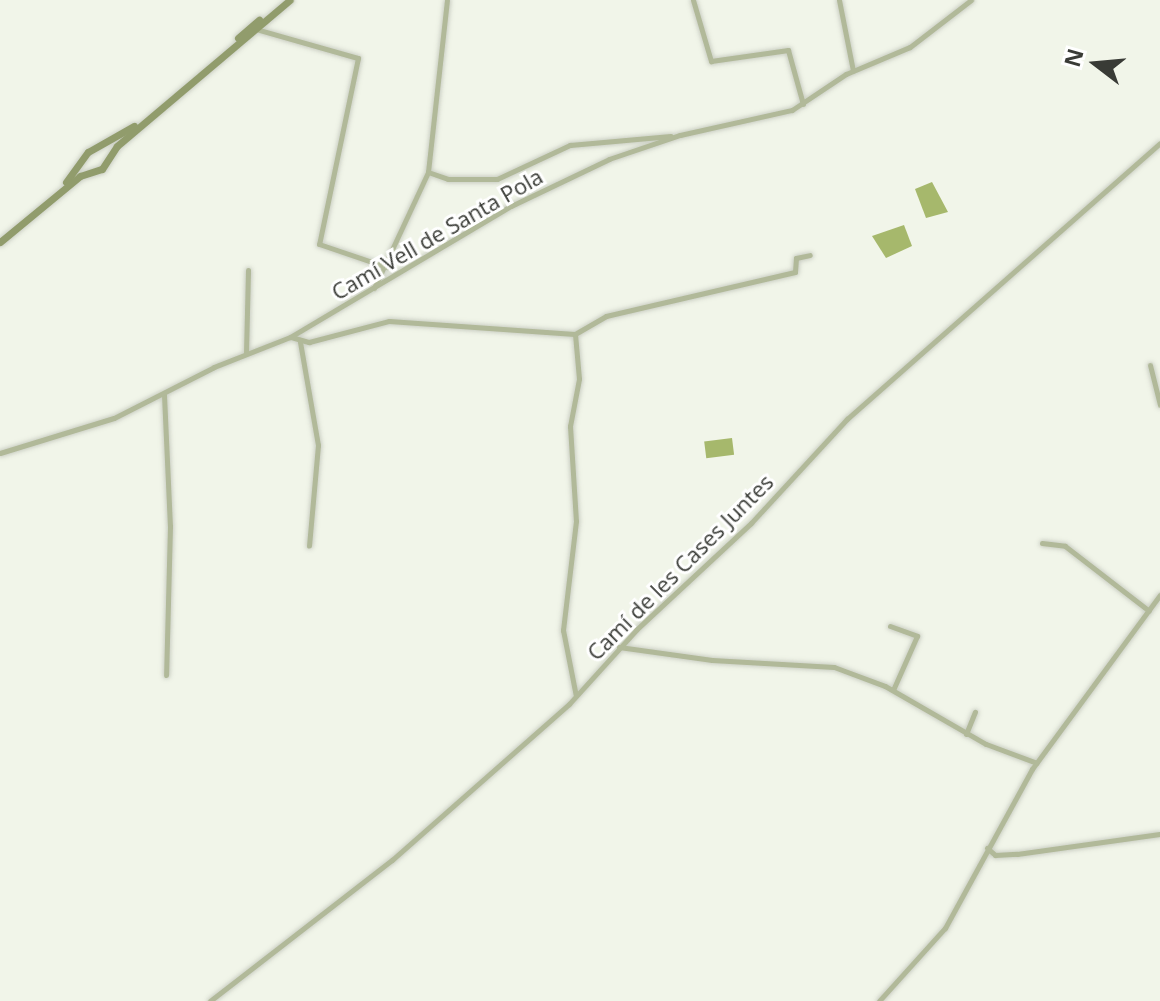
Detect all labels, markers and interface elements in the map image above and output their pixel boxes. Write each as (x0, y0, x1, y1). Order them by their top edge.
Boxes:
north arrow (1056, 24, 1136, 104)
text: N (1056, 45, 1090, 70)
street label: Camí Vell de Santa Pola (327, 163, 547, 305)
street label: Camí de les Cases Juntes (582, 469, 778, 665)

